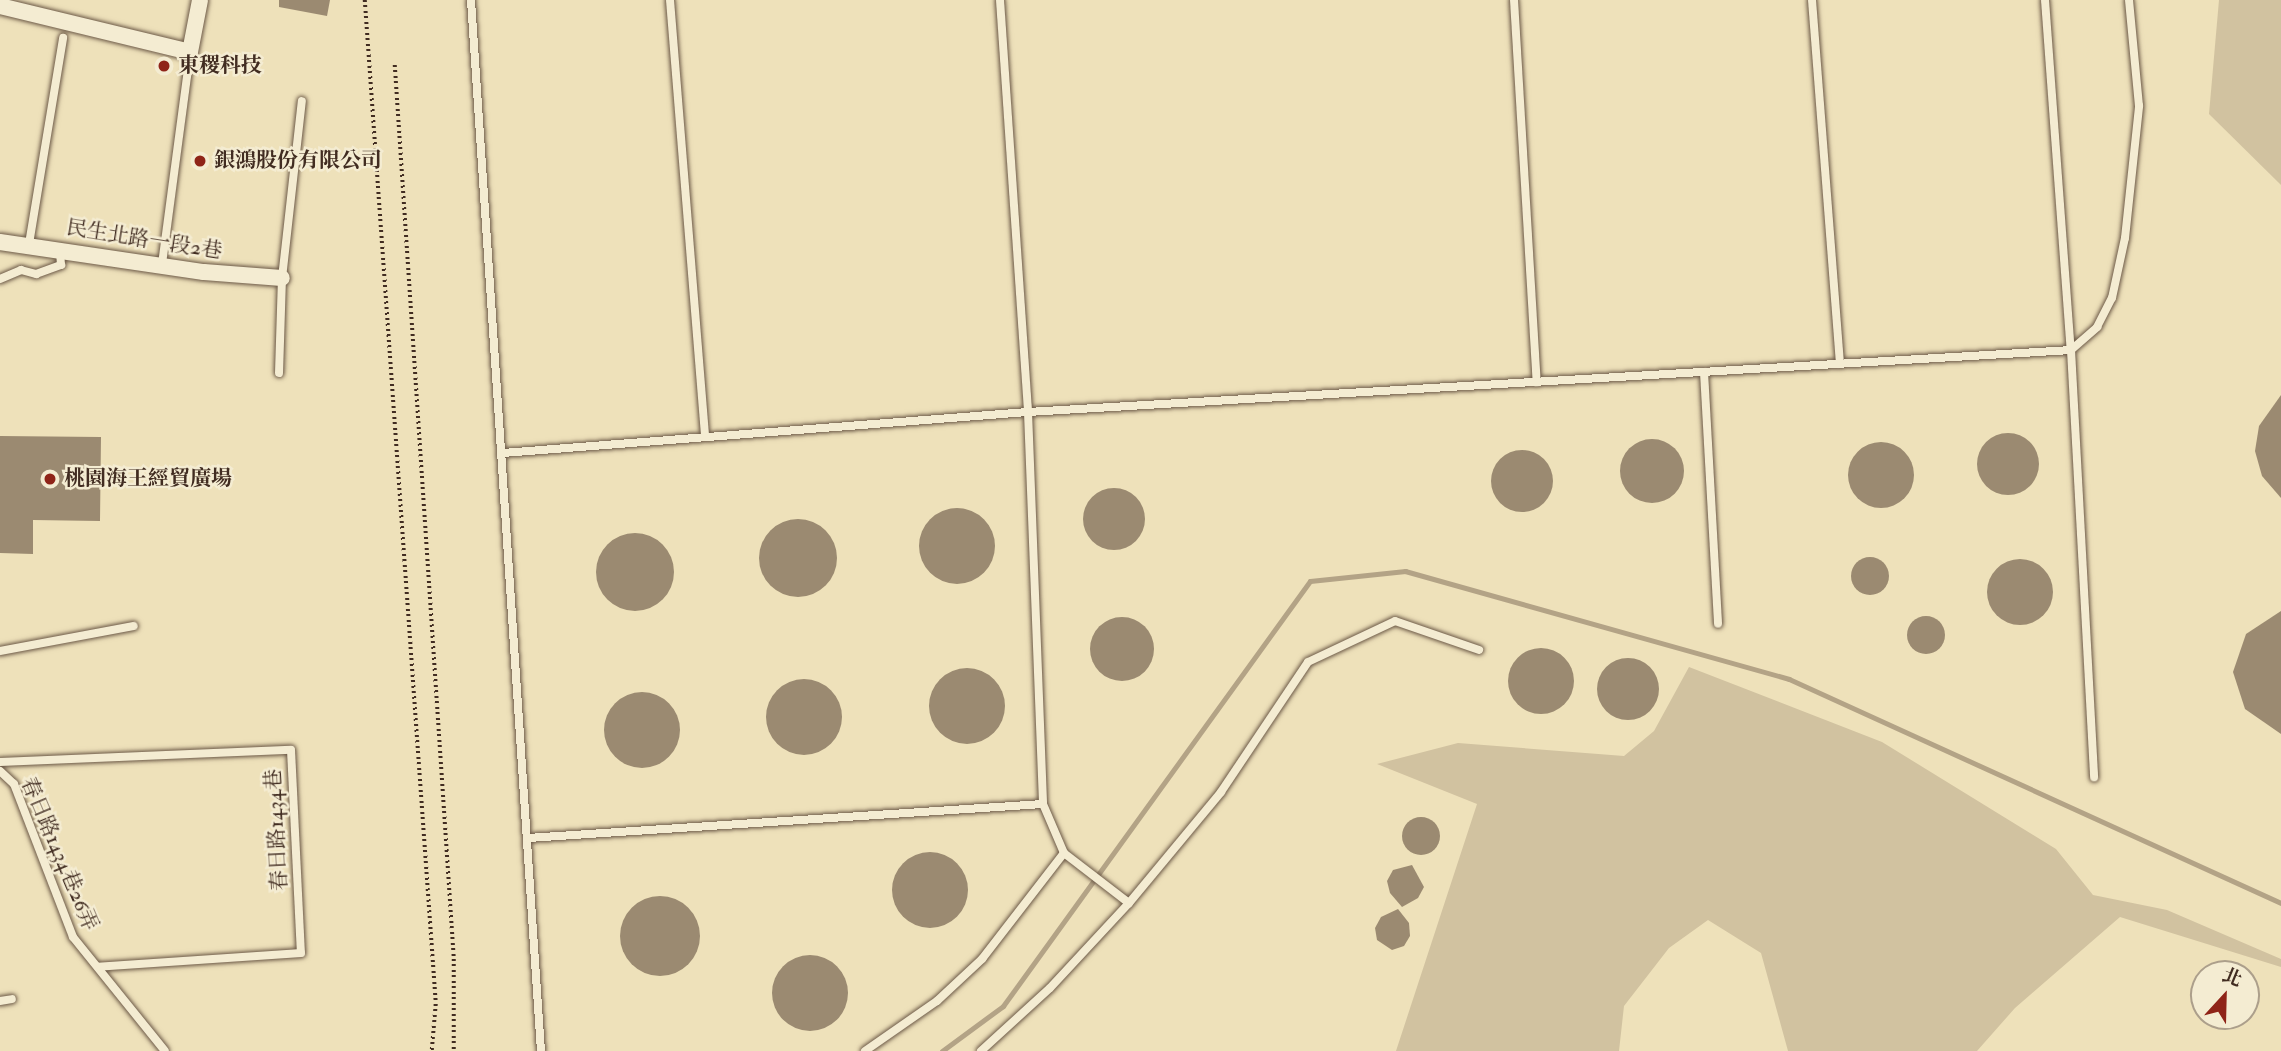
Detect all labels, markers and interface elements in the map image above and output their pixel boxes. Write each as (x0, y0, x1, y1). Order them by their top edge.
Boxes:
place label: 東稷科技 (178, 53, 262, 79)
marker: 東稷科技 (156, 58, 172, 74)
place label: 銀鴻股份有限公司 (214, 148, 382, 174)
marker: 銀鴻股份有限公司 (192, 153, 208, 169)
street label: 民生北路一段2巷 (64, 215, 224, 265)
place label: 桃園海王經貿廣場 (64, 466, 232, 492)
marker: 桃園海王經貿廣場 (42, 471, 58, 487)
street label: 春日路1434巷 (261, 768, 293, 892)
street label: 春日路1434巷26弄 (15, 773, 103, 935)
north arrow (2190, 960, 2260, 1030)
text: 北 (2219, 963, 2245, 992)

